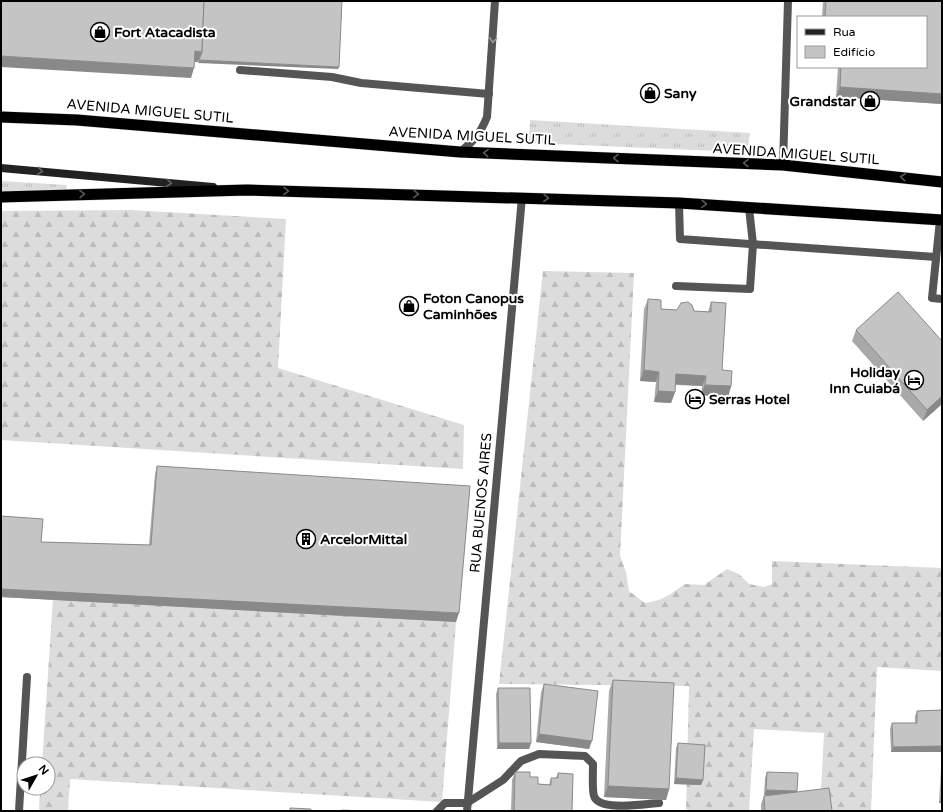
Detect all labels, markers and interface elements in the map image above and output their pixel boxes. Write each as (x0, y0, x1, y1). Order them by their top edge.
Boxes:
legend (797, 16, 927, 68)
shop icon: Fort Atacadista (89, 21, 111, 43)
place label: Fort Atacadista (114, 24, 216, 41)
text: Rua (833, 25, 856, 39)
one-way arrow (488, 37, 497, 43)
text: Edifício (833, 45, 875, 59)
shop icon: Sany (639, 82, 661, 104)
place label: Sany (664, 85, 697, 102)
shop icon: Grandstar (859, 90, 881, 112)
place label: Grandstar (790, 93, 857, 110)
street label: AVENIDA MIGUEL SUTIL (66, 95, 234, 127)
street label: AVENIDA MIGUEL SUTIL (388, 123, 556, 149)
street label: AVENIDA MIGUEL SUTIL (712, 140, 880, 168)
one-way arrow (483, 149, 489, 158)
one-way arrow (613, 154, 619, 163)
one-way arrow (743, 159, 749, 168)
one-way arrow (37, 166, 43, 175)
one-way arrow (900, 173, 906, 182)
one-way arrow (166, 178, 172, 187)
one-way arrow (283, 186, 289, 195)
one-way arrow (79, 190, 85, 199)
one-way arrow (413, 190, 419, 198)
one-way arrow (543, 194, 549, 202)
one-way arrow (701, 200, 707, 209)
place label: Foton Canopus Caminhões (423, 290, 524, 323)
shop icon: Foton Canopus Caminhões (398, 295, 420, 317)
place label: Holiday Inn Cuiabá (829, 364, 900, 397)
hotel icon: Holiday Inn Cuiabá (903, 369, 925, 391)
hotel icon: Serras Hotel (684, 388, 706, 410)
place label: Serras Hotel (709, 391, 790, 408)
street label: RUA BUENOS AIRES (466, 432, 496, 574)
building icon: ArcelorMittal (295, 528, 317, 550)
place label: ArcelorMittal (320, 531, 407, 548)
north arrow (16, 756, 56, 796)
text: N (36, 762, 51, 778)

